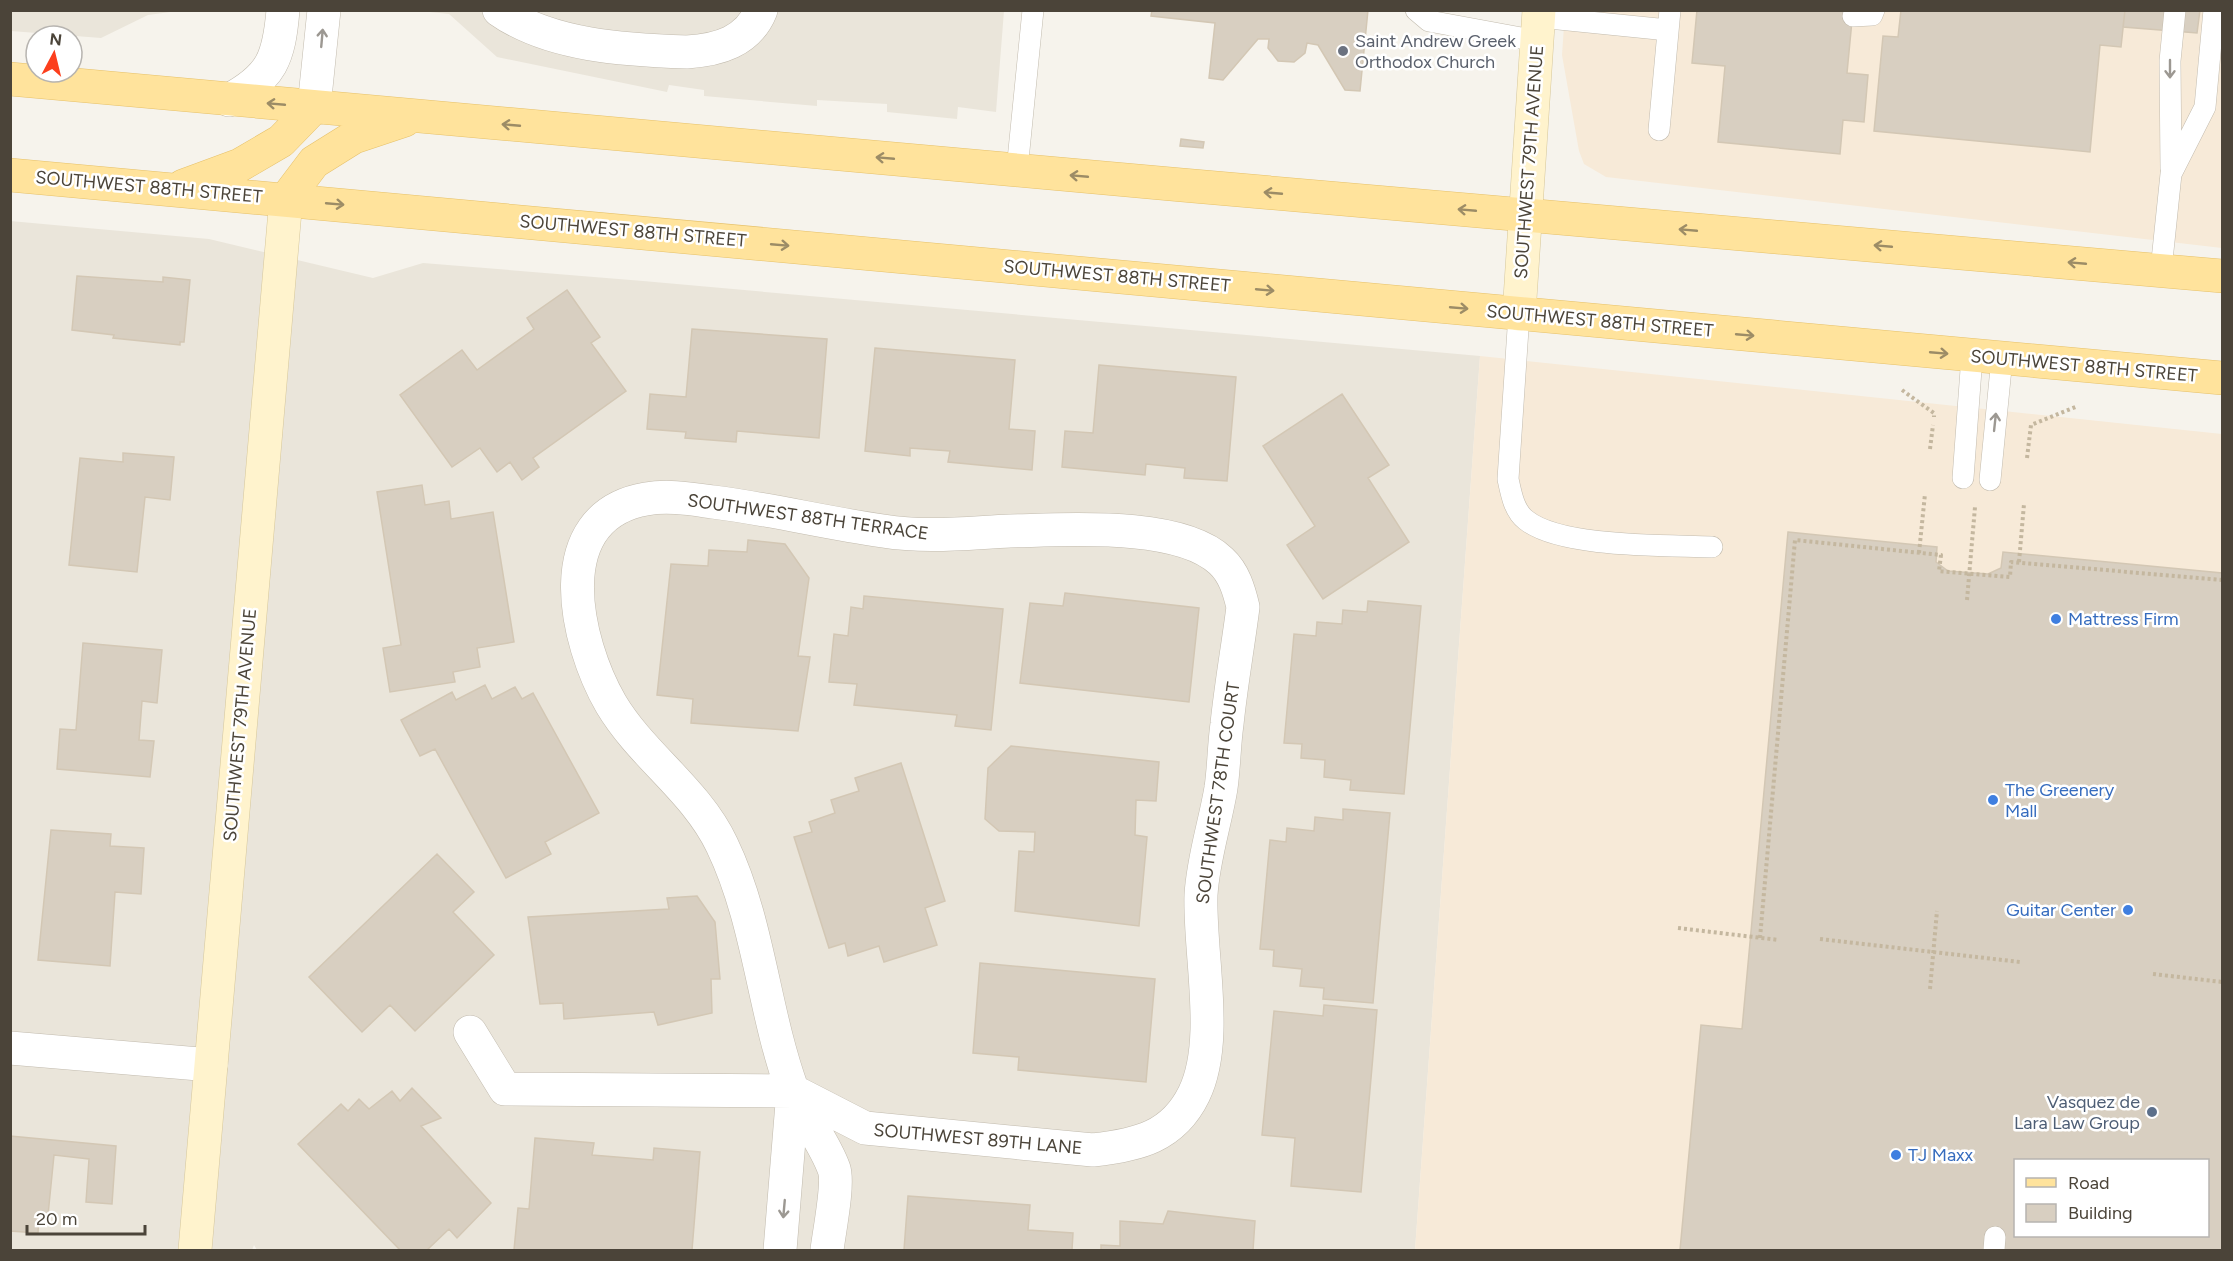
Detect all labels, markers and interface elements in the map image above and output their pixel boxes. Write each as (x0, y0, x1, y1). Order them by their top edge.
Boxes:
north arrow (24, 24, 84, 84)
text: N (48, 29, 63, 50)
one-way arrow (317, 29, 328, 48)
place label: Saint Andrew Greek Orthodox Church (1355, 30, 1516, 73)
marker: Saint Andrew Greek Orthodox Church (1336, 44, 1350, 58)
street label: SOUTHWEST 79TH AVENUE (1510, 45, 1548, 279)
one-way arrow (2164, 58, 2176, 78)
one-way arrow (267, 98, 287, 109)
one-way arrow (502, 119, 522, 130)
one-way arrow (875, 152, 895, 163)
street label: SOUTHWEST 88TH STREET (35, 166, 264, 208)
one-way arrow (1069, 170, 1089, 181)
one-way arrow (1264, 187, 1283, 198)
one-way arrow (325, 199, 345, 210)
one-way arrow (1458, 204, 1478, 215)
street label: SOUTHWEST 88TH STREET (519, 210, 748, 252)
one-way arrow (1679, 224, 1699, 235)
one-way arrow (770, 240, 790, 251)
one-way arrow (1873, 240, 1893, 251)
street label: SOUTHWEST 88TH STREET (1003, 255, 1232, 297)
one-way arrow (2067, 257, 2087, 268)
one-way arrow (1254, 285, 1274, 296)
street label: SOUTHWEST 88TH STREET (1486, 300, 1715, 342)
one-way arrow (1449, 303, 1469, 314)
one-way arrow (1734, 330, 1754, 341)
street label: SOUTHWEST 88TH STREET (1970, 345, 2199, 387)
one-way arrow (1929, 348, 1949, 359)
one-way arrow (1990, 413, 2001, 432)
street label: SOUTHWEST 88TH TERRACE (686, 489, 930, 545)
street label: SOUTHWEST 79TH AVENUE (219, 607, 261, 843)
place label: Mattress Firm (2068, 608, 2179, 630)
marker: Mattress Firm (2049, 612, 2063, 626)
street label: SOUTHWEST 78TH COURT (1192, 681, 1244, 905)
place label: The Greenery Mall (2005, 779, 2115, 822)
marker: The Greenery Mall (1986, 793, 2000, 807)
place label: Guitar Center (2006, 899, 2116, 921)
marker: Guitar Center (2121, 903, 2135, 917)
place label: Vasquez de Lara Law Group (2014, 1091, 2140, 1134)
marker: Vasquez de Lara Law Group (2145, 1105, 2159, 1119)
street label: SOUTHWEST 89TH LANE (873, 1119, 1083, 1159)
place label: TJ Maxx (1908, 1144, 1974, 1166)
marker: TJ Maxx (1889, 1148, 1903, 1162)
legend (2014, 1159, 2209, 1237)
text: Road (2068, 1172, 2109, 1194)
scale bar (27, 1198, 146, 1236)
one-way arrow (778, 1199, 789, 1219)
text: Building (2068, 1202, 2133, 1224)
text: 20 m (36, 1208, 77, 1230)

